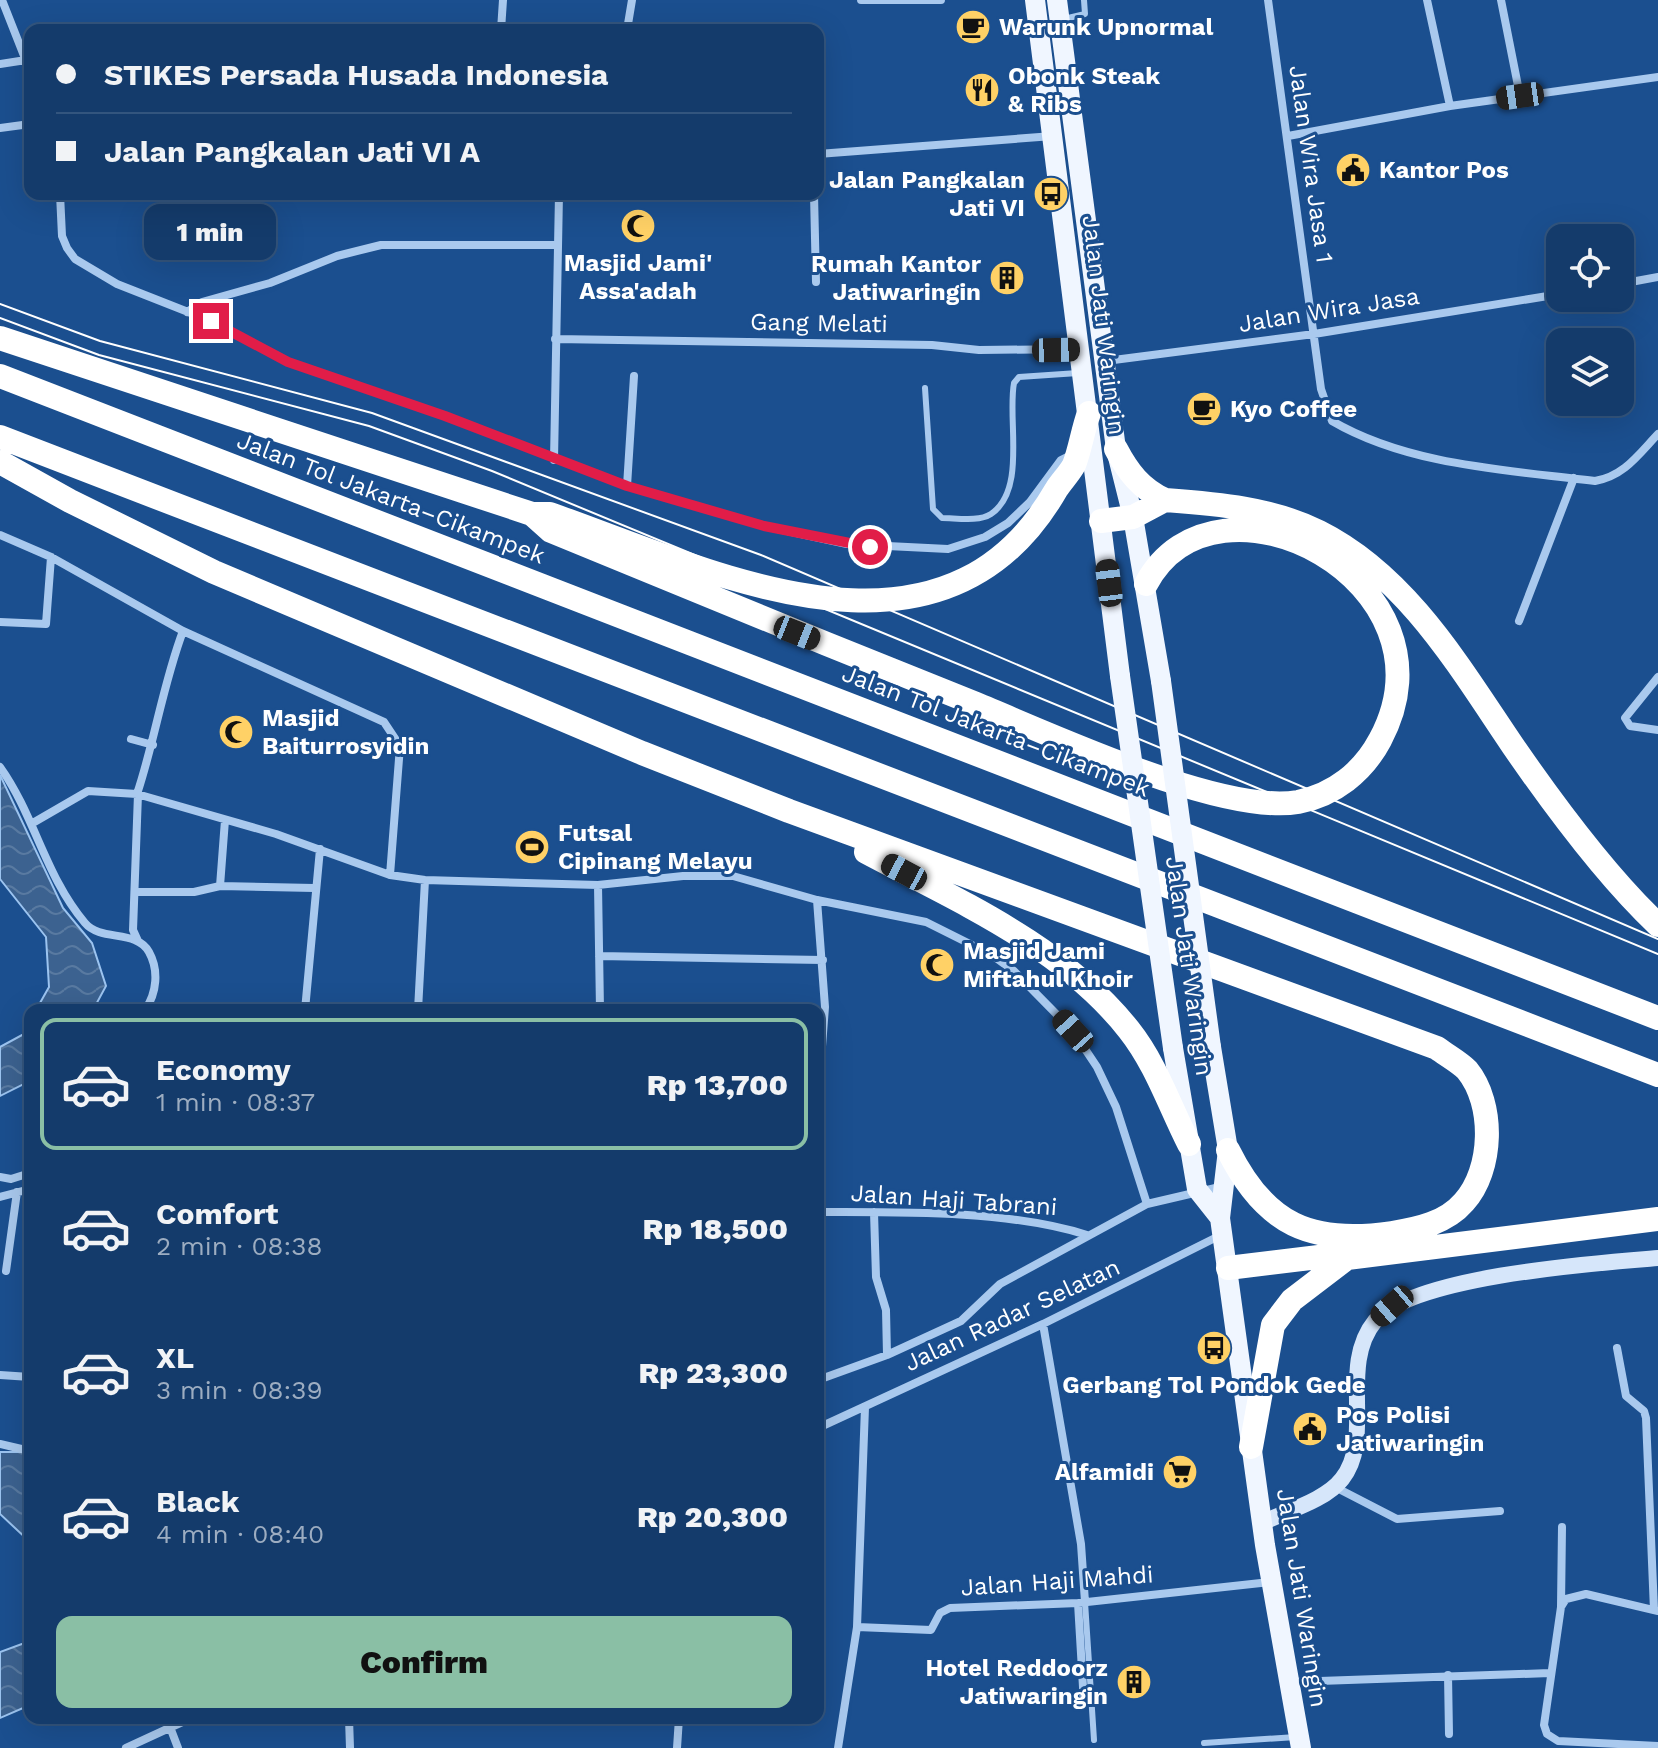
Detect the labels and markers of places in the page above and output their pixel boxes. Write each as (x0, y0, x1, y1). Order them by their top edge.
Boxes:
cafe icon: Warunk Upnormal (954, 8, 992, 46)
place label: Warunk Upnormal (999, 13, 1213, 41)
place label: Obonk Steak & Ribs (1008, 62, 1160, 118)
restaurant icon: Obonk Steak & Ribs (963, 71, 1001, 109)
public building icon: Kantor Pos (1334, 151, 1372, 189)
place label: Kantor Pos (1379, 156, 1509, 184)
place label: Jalan Pangkalan Jati VI (829, 166, 1025, 222)
bus stop icon: Jalan Pangkalan Jati VI (1032, 175, 1070, 213)
mosque icon: Masjid Jami' Assa'adah (619, 207, 657, 245)
place label: Masjid Jami' Assa'adah (564, 249, 712, 305)
place label: Rumah Kantor Jatiwaringin (811, 250, 982, 306)
building icon: Rumah Kantor Jatiwaringin (988, 259, 1026, 297)
cafe icon: Kyo Coffee (1185, 390, 1223, 428)
place label: Kyo Coffee (1230, 395, 1357, 423)
place label: Masjid Baiturrosyidin (262, 704, 429, 760)
mosque icon: Masjid Baiturrosyidin (217, 713, 255, 751)
place label: Futsal Cipinang Melayu (558, 819, 753, 875)
sports icon: Futsal Cipinang Melayu (513, 828, 551, 866)
place label: Masjid Jami Miftahul Khoir (963, 937, 1134, 993)
mosque icon: Masjid Jami Miftahul Khoir (918, 946, 956, 984)
bus stop icon: Gerbang Tol Pondok Gede (1195, 1329, 1233, 1367)
place label: Gerbang Tol Pondok Gede (1062, 1371, 1366, 1399)
place label: Pos Polisi Jatiwaringin (1336, 1401, 1484, 1457)
public building icon: Pos Polisi Jatiwaringin (1291, 1410, 1329, 1448)
supermarket icon: Alfamidi (1161, 1453, 1199, 1491)
place label: Alfamidi (1055, 1458, 1154, 1486)
place label: Hotel Reddoorz Jatiwaringin (925, 1654, 1108, 1710)
building icon: Hotel Reddoorz Jatiwaringin (1115, 1663, 1153, 1701)

